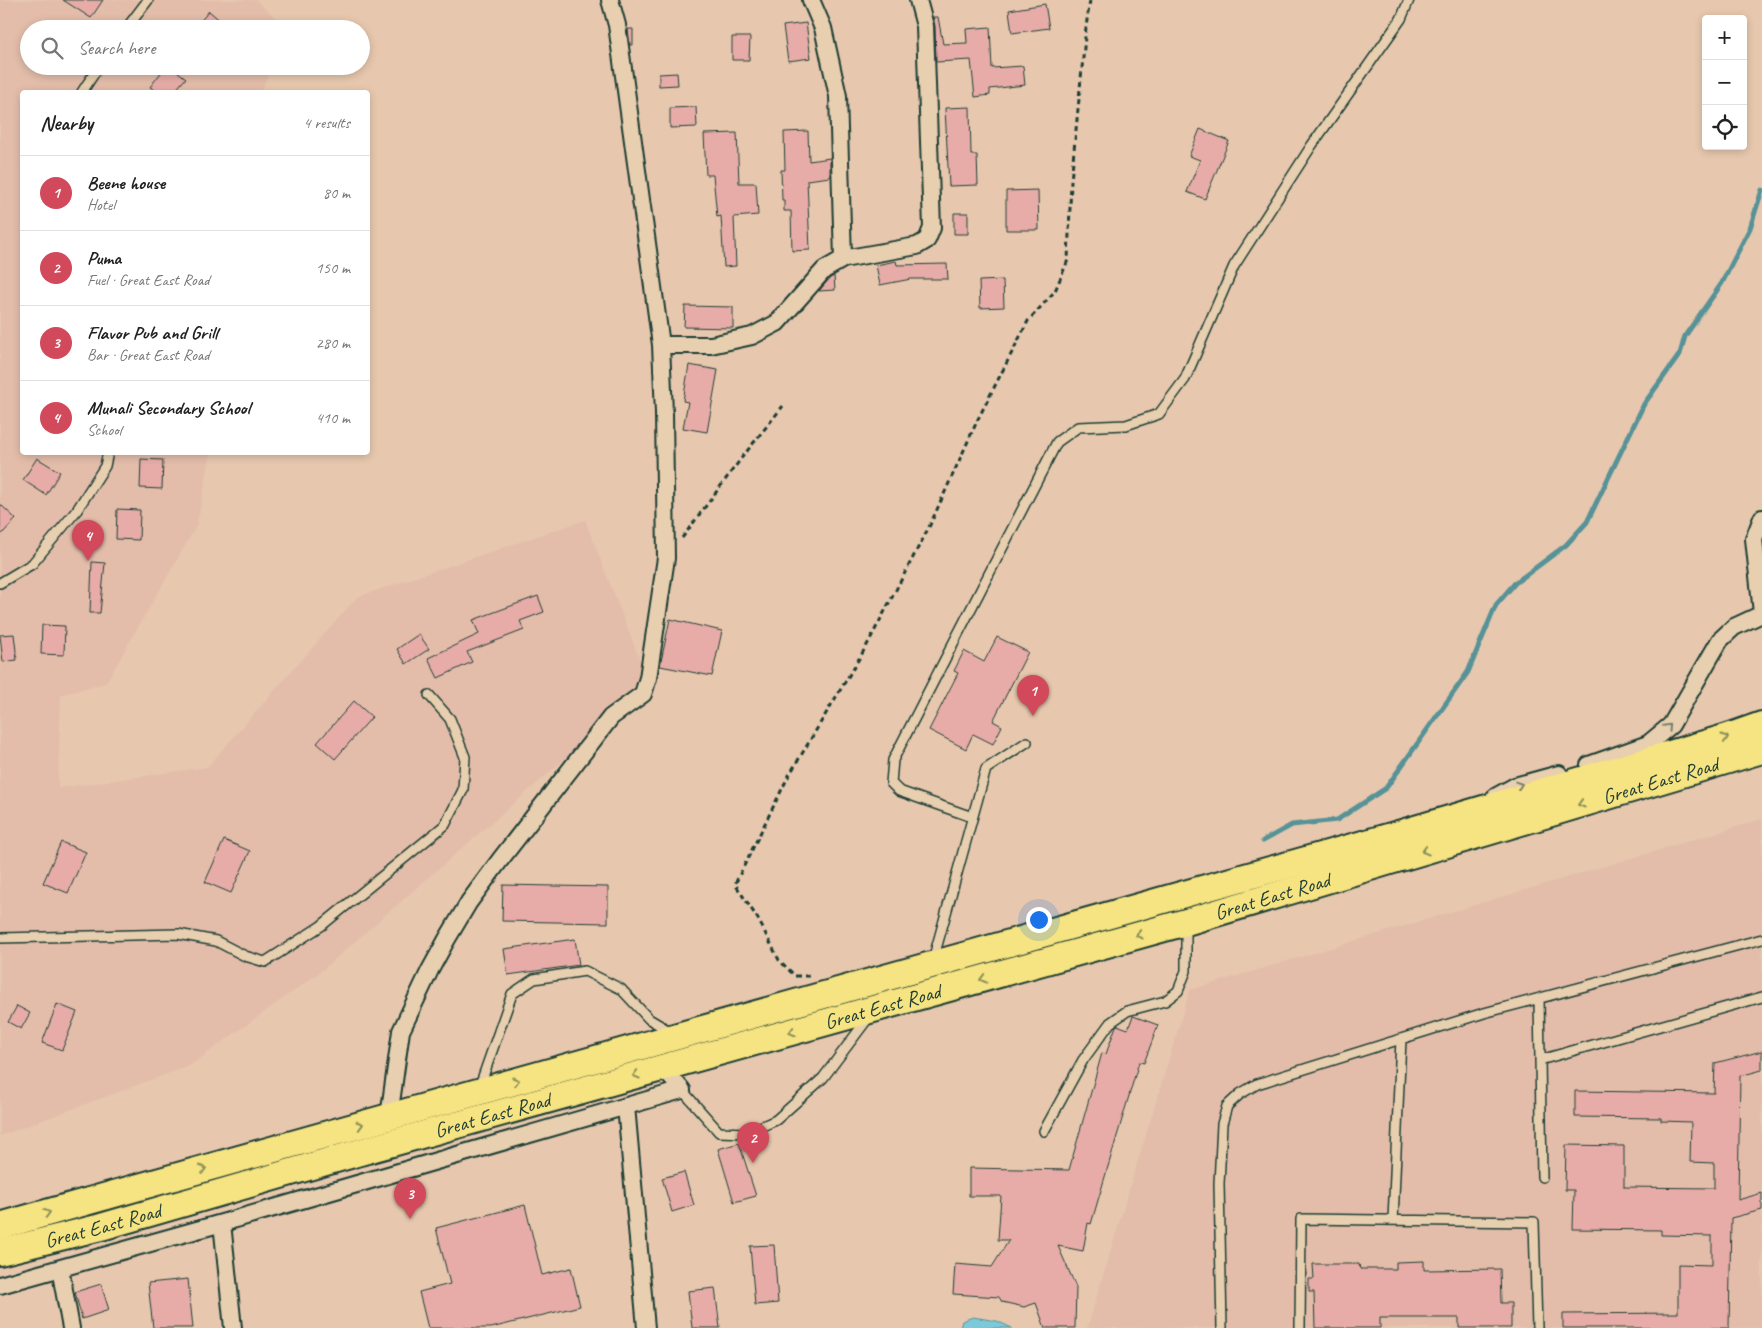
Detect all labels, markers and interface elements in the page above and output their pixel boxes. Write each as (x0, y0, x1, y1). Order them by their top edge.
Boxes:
map controls (1702, 15, 1747, 150)
button: + (1702, 15, 1747, 60)
search box (20, 20, 370, 75)
icon: search (38, 34, 66, 62)
text: Search here (78, 36, 155, 60)
button: − (1702, 60, 1747, 105)
button: locate (1702, 105, 1747, 150)
text: Nearby (40, 110, 93, 136)
text: 4 results (303, 113, 350, 133)
text: Beene house (87, 171, 165, 195)
text: 1 (52, 183, 60, 203)
text: 80 m (323, 183, 350, 203)
text: Hotel (87, 195, 115, 215)
text: Puma (87, 246, 121, 270)
text: 2 (52, 258, 60, 278)
text: 150 m (316, 258, 350, 278)
text: Fuel · Great East Road (87, 270, 209, 290)
text: Flavor Pub and Grill (87, 321, 217, 345)
text: 3 (52, 333, 60, 353)
text: 280 m (316, 333, 350, 353)
text: Bar · Great East Road (87, 345, 210, 365)
text: Munali Secondary School (87, 396, 250, 420)
text: 4 (52, 408, 60, 428)
text: 410 m (316, 408, 350, 428)
text: School (87, 420, 121, 440)
pin: 4 (72, 520, 104, 561)
pin: 1 (1017, 675, 1049, 716)
one-way arrow (1662, 723, 1671, 732)
one-way arrow (1721, 733, 1729, 743)
street label: Great East Road (1599, 750, 1725, 810)
one-way arrow (1514, 781, 1523, 791)
one-way arrow (1578, 799, 1586, 809)
one-way arrow (1422, 845, 1430, 855)
street label: Great East Road (1211, 866, 1337, 926)
your location (1026, 907, 1052, 933)
one-way arrow (1136, 930, 1144, 940)
one-way arrow (979, 973, 987, 983)
street label: Great East Road (822, 977, 947, 1035)
one-way arrow (789, 1026, 797, 1036)
one-way arrow (632, 1070, 640, 1080)
one-way arrow (512, 1077, 520, 1087)
street label: Great East Road (431, 1086, 557, 1144)
one-way arrow (355, 1121, 363, 1131)
pin: 2 (737, 1122, 769, 1163)
one-way arrow (199, 1165, 207, 1175)
pin: 3 (394, 1178, 426, 1219)
street label: Great East Road (42, 1196, 167, 1253)
one-way arrow (43, 1208, 51, 1219)

